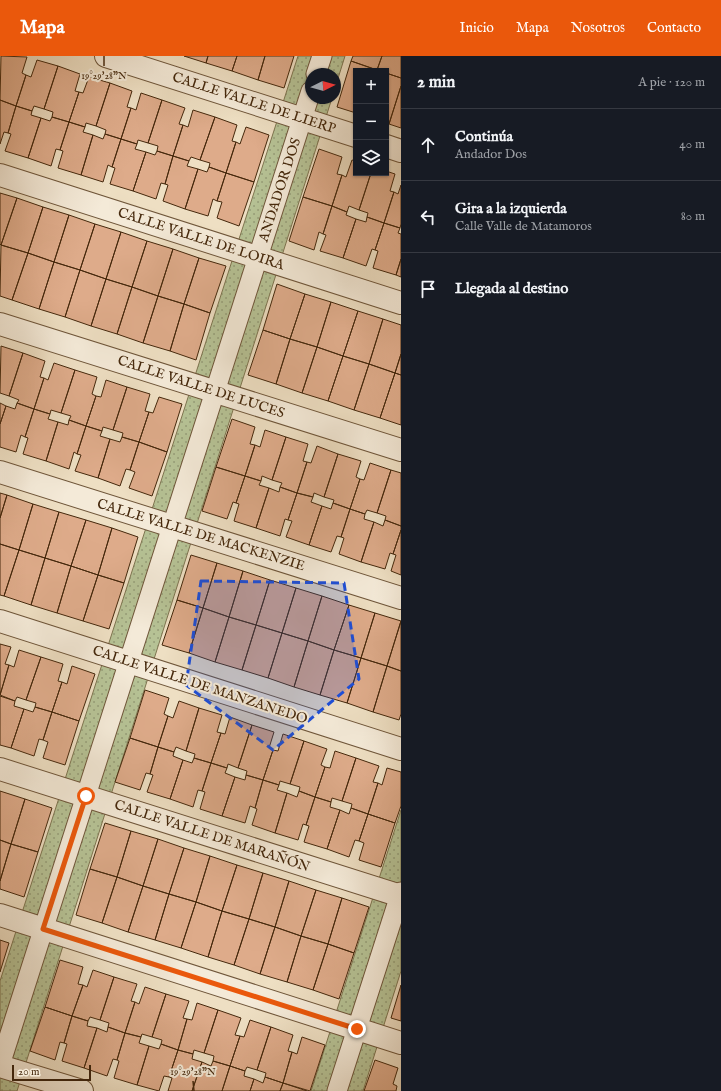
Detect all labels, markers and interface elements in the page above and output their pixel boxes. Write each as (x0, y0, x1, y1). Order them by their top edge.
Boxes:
text: Mapa (20, 16, 65, 40)
text: Inicio (459, 19, 494, 37)
text: Mapa (516, 19, 549, 37)
text: Nosotros (571, 19, 625, 37)
text: Contacto (647, 19, 701, 37)
street label: CALLE VALLE DE LIERP (170, 68, 338, 138)
north arrow (305, 68, 341, 104)
map controls (353, 68, 389, 176)
button: + (353, 68, 389, 104)
text: 19°29'28"N (81, 70, 127, 83)
text: 2 min (417, 72, 455, 93)
text: A pie · 120 m (638, 74, 705, 91)
button: − (353, 104, 389, 140)
text: Continúa (455, 127, 513, 146)
icon: ahead (417, 134, 439, 156)
street label: ANDADOR DOS (254, 136, 305, 245)
text: 40 m (679, 136, 705, 153)
button: layers (353, 140, 389, 176)
text: Andador Dos (455, 146, 527, 163)
text: Gira a la izquierda (455, 199, 567, 218)
street label: CALLE VALLE DE LOIRA (115, 204, 287, 275)
icon: left (417, 206, 439, 228)
text: 80 m (681, 208, 705, 225)
text: Calle Valle de Matamoros (455, 218, 592, 235)
icon: arrive (417, 278, 439, 300)
text: Llegada al destino (455, 279, 568, 298)
street label: CALLE VALLE DE LUCES (115, 351, 287, 423)
street label: CALLE VALLE DE MACKENZIE (95, 495, 307, 575)
street label: CALLE VALLE DE MANZANEDO (90, 642, 310, 728)
route start (77, 787, 95, 805)
street label: CALLE VALLE DE MARAÑÓN (112, 795, 312, 876)
route end (348, 1020, 366, 1038)
scale bar (12, 1063, 91, 1082)
text: 20 m (18, 1065, 39, 1079)
text: 19°29'28"N (170, 1066, 216, 1079)

